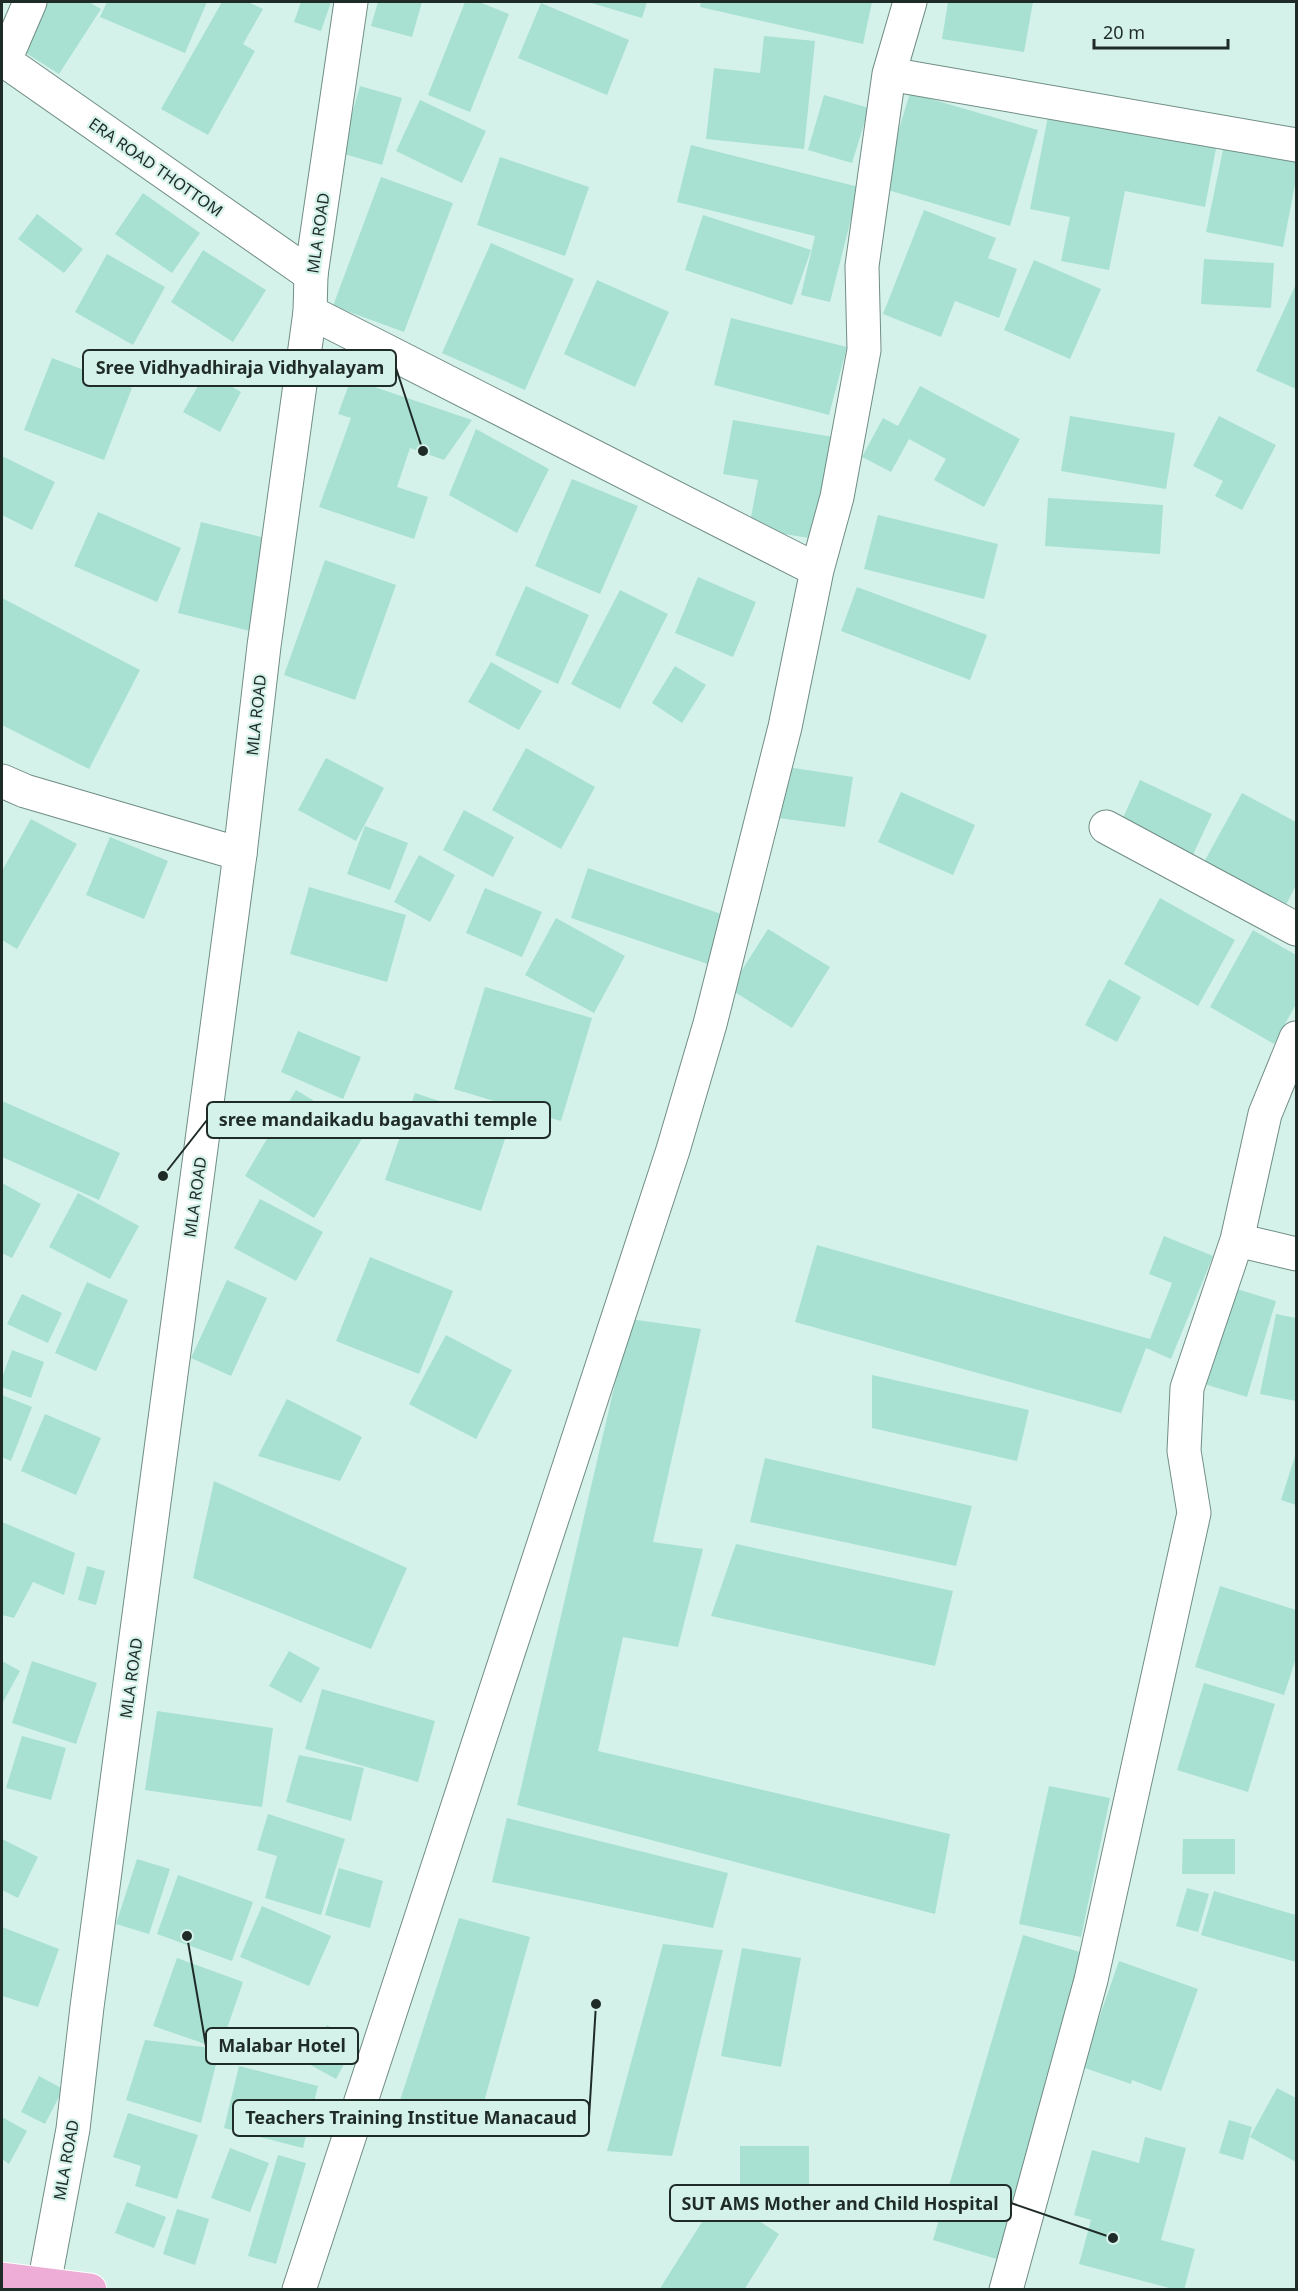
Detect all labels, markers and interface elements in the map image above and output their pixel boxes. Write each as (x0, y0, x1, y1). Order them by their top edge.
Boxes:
scale bar (1094, 12, 1228, 50)
text: 20 m (1103, 20, 1145, 44)
street label: ERA ROAD THOTTOM (85, 112, 227, 222)
street label: MLA ROAD (301, 191, 335, 275)
callout: Sree Vidhyadhiraja Vidhyalayam (83, 350, 396, 386)
text: Sree Vidhyadhiraja Vidhyalayam (96, 355, 384, 379)
street label: MLA ROAD (241, 673, 271, 757)
callout: sree mandaikadu bagavathi temple (207, 1102, 550, 1138)
text: sree mandaikadu bagavathi temple (219, 1107, 537, 1131)
street label: MLA ROAD (178, 1155, 212, 1239)
street label: MLA ROAD (114, 1636, 148, 1720)
callout: Malabar Hotel (206, 2028, 358, 2064)
text: Malabar Hotel (218, 2033, 346, 2057)
callout: Teachers Training Institue Manacaud (233, 2100, 589, 2136)
text: Teachers Training Institue Manacaud (245, 2105, 577, 2129)
street label: MLA ROAD (48, 2118, 84, 2202)
callout: SUT AMS Mother and Child Hospital (670, 2185, 1011, 2221)
text: SUT AMS Mother and Child Hospital (681, 2191, 999, 2215)

